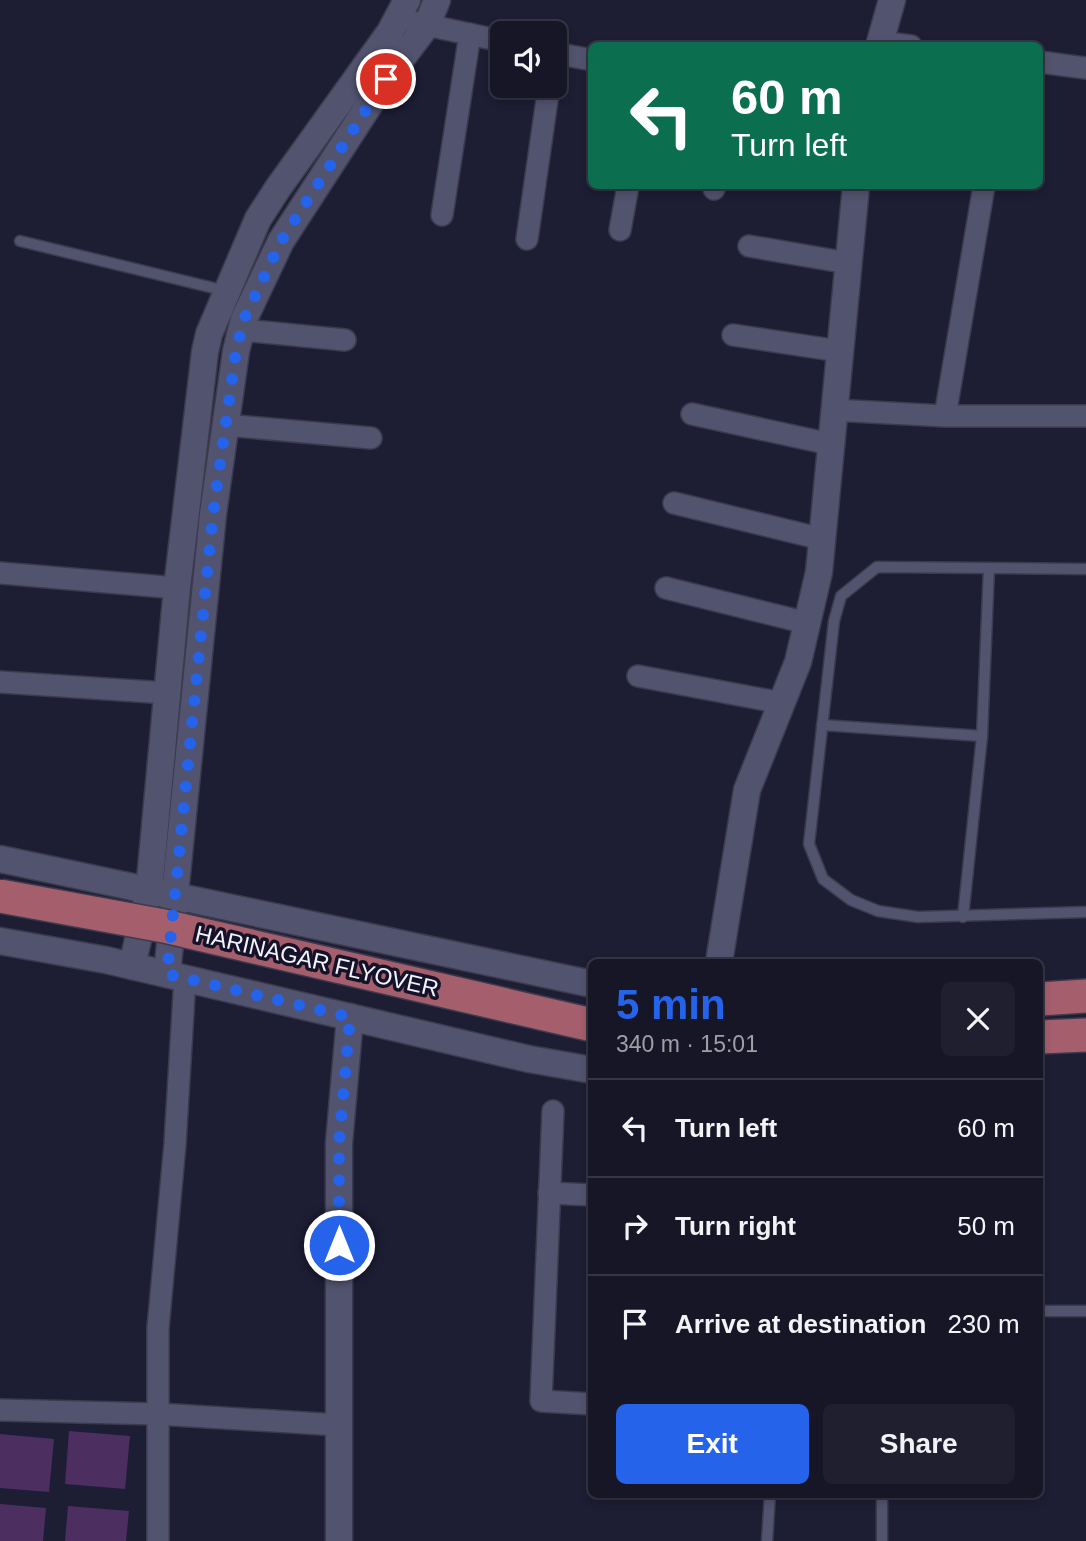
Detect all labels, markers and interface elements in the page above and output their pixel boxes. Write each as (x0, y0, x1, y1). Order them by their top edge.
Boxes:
map controls (490, 21, 567, 98)
button: sound (490, 21, 567, 98)
pin (356, 49, 416, 109)
icon: arrive (367, 60, 405, 98)
icon: left (616, 70, 707, 161)
text: 60 m (731, 70, 843, 124)
text: Turn left (731, 127, 847, 163)
street label: HARINAGAR FLYOVER (193, 920, 441, 1002)
text: 5 min (616, 981, 726, 1028)
button: close (941, 982, 1015, 1056)
text: 340 m · 15:01 (616, 1031, 758, 1057)
icon: left (616, 1109, 654, 1147)
text: Turn left (675, 1113, 777, 1143)
text: 60 m (957, 1113, 1015, 1143)
icon: right (616, 1207, 654, 1245)
position arrow (302, 1208, 376, 1282)
text: Turn right (675, 1211, 796, 1241)
text: 50 m (957, 1211, 1015, 1241)
icon: arrive (616, 1305, 654, 1343)
text: Arrive at destination (675, 1309, 926, 1339)
text: 230 m (947, 1309, 1020, 1339)
button: Exit (616, 1404, 809, 1484)
button: Share (823, 1404, 1015, 1484)

